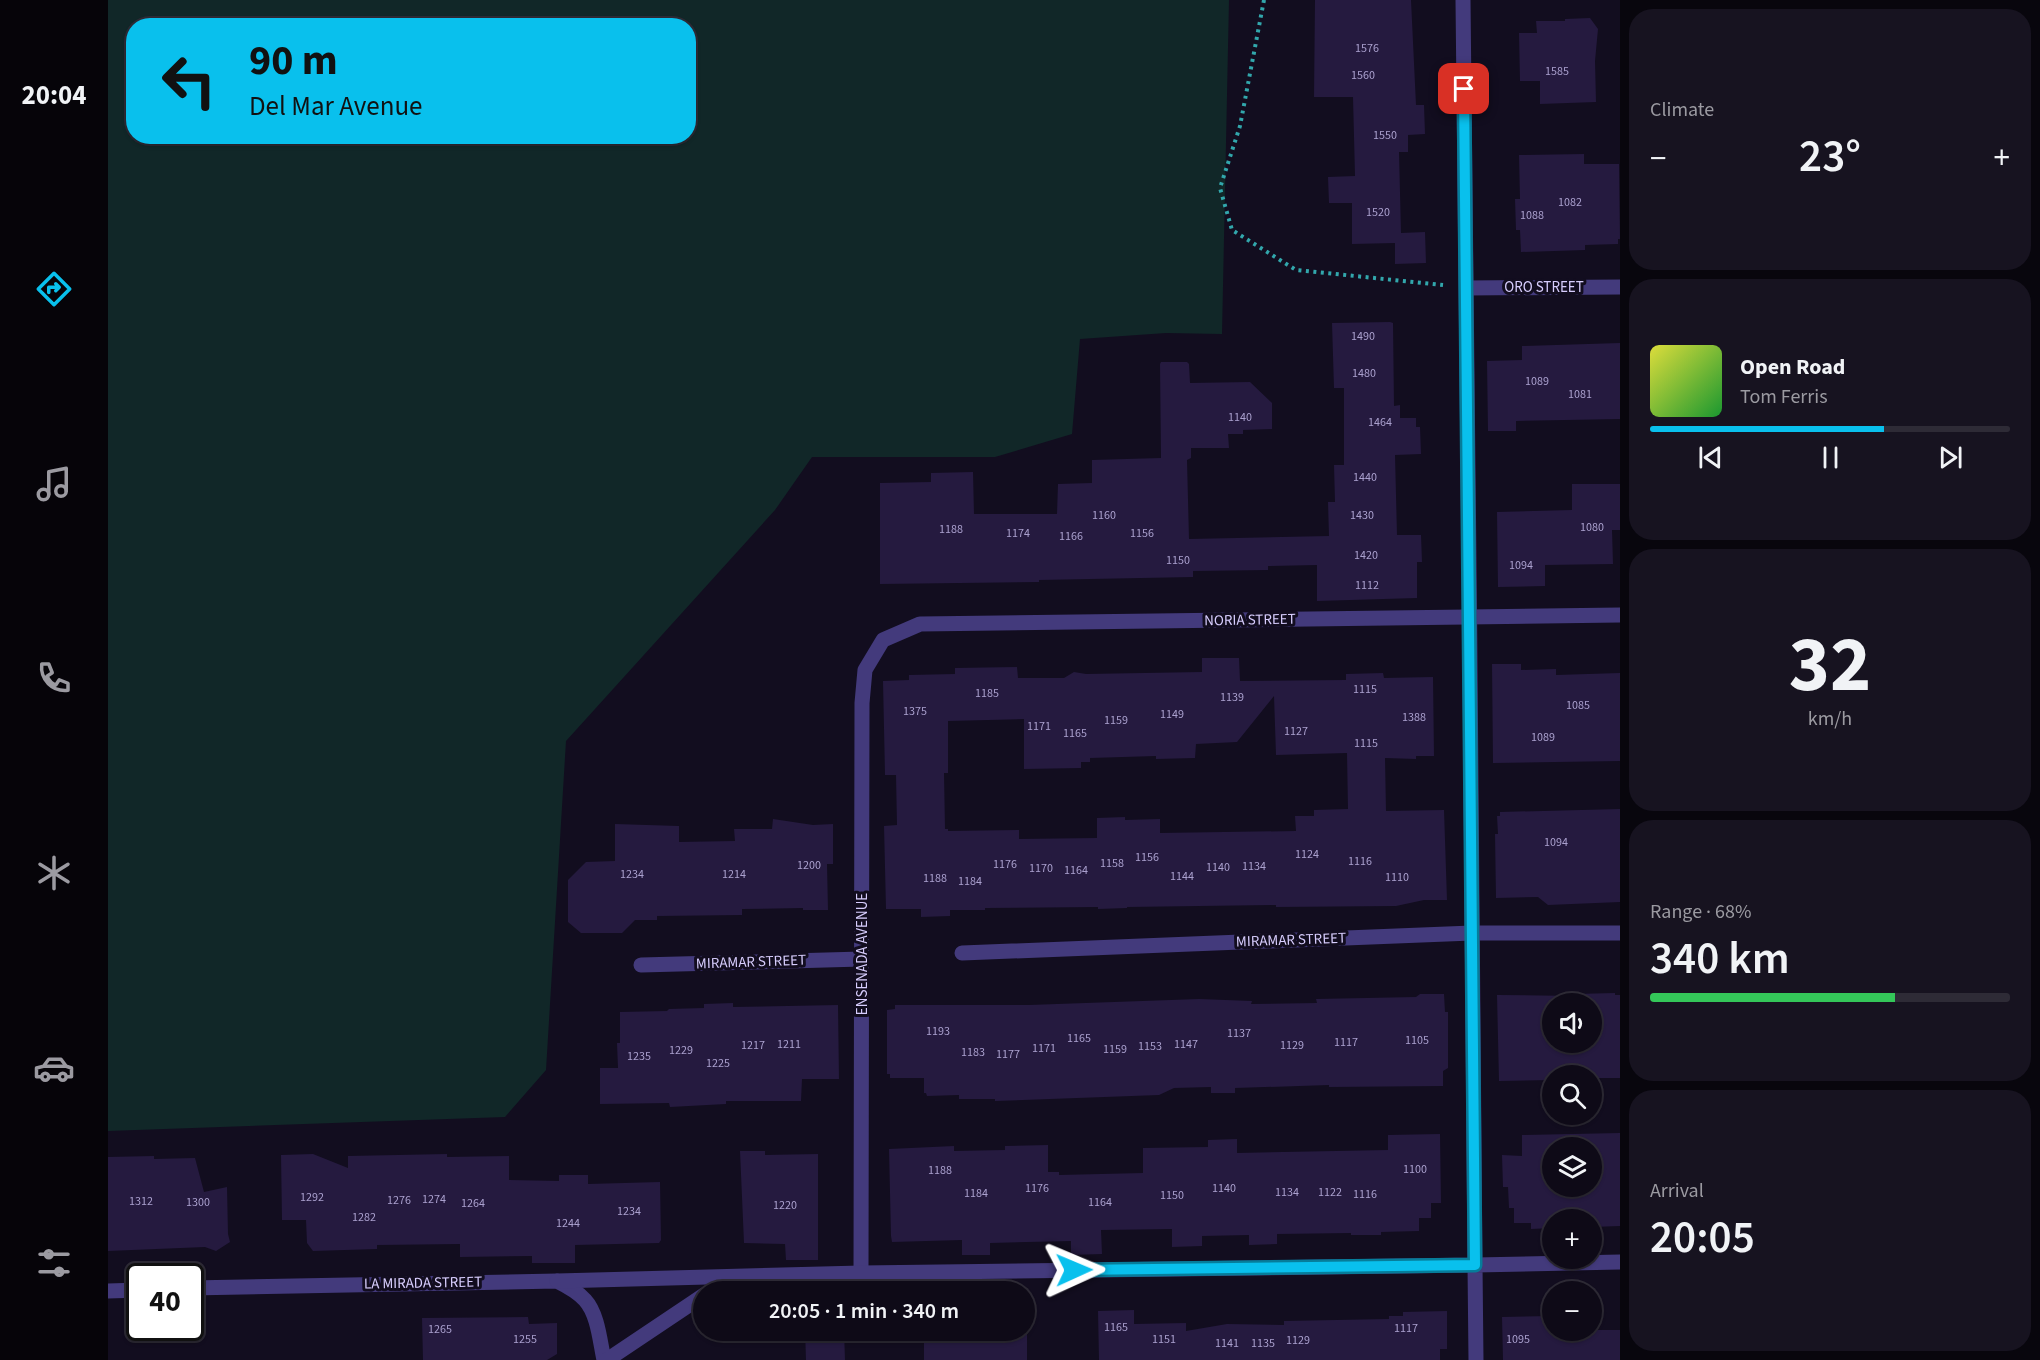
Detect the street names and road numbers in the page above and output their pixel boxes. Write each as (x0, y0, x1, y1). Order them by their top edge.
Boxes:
street label: ORO STREET (1504, 277, 1584, 298)
street label: NORIA STREET (1204, 609, 1296, 631)
street label: ENSENADA AVENUE (852, 893, 873, 1015)
street label: MIRAMAR STREET (1236, 928, 1346, 952)
street label: MIRAMAR STREET (696, 950, 806, 974)
street label: LA MIRADA STREET (364, 1271, 482, 1295)

